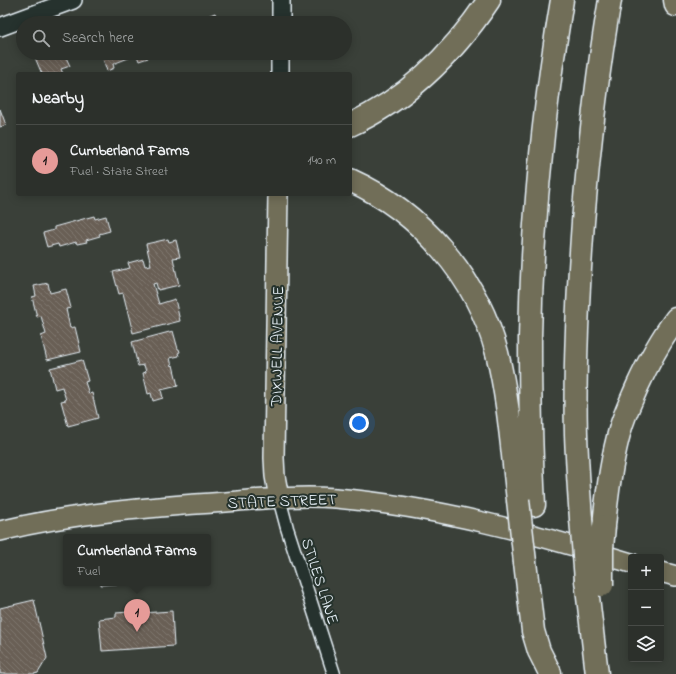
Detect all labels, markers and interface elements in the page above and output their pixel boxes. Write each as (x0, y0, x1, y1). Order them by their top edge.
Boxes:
search box (16, 16, 352, 60)
icon: search (30, 27, 52, 49)
text: Search here (62, 27, 134, 49)
text: Nearby (32, 86, 84, 111)
text: Cumberland Farms (70, 140, 190, 162)
text: 1 (43, 151, 47, 170)
text: 140 m (308, 151, 336, 170)
text: Fuel · State Street (70, 162, 168, 181)
street label: DIXWELL AVENUE (265, 286, 291, 407)
your location (349, 413, 369, 433)
street label: STATE STREET (227, 488, 337, 516)
popup (63, 534, 211, 586)
street label: STILES LANE (294, 535, 344, 628)
text: Cumberland Farms (77, 540, 197, 562)
map controls (628, 554, 664, 662)
button: + (628, 554, 664, 590)
text: Fuel (77, 562, 100, 581)
button: − (628, 590, 664, 626)
pin: 1 (124, 599, 150, 632)
button: layers (628, 626, 664, 662)

